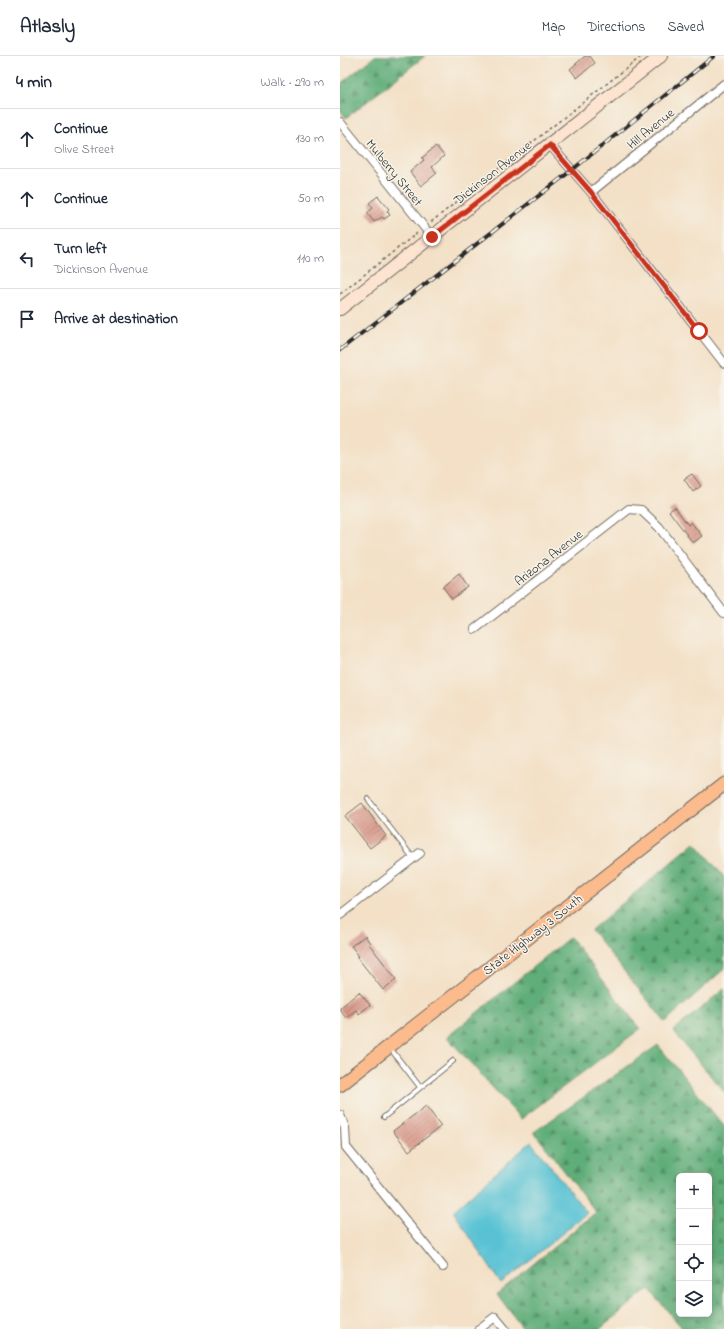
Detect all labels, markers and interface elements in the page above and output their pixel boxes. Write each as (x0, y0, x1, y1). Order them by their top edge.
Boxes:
text: Atlasly (20, 14, 75, 41)
text: Map (542, 17, 565, 38)
text: Directions (587, 17, 645, 38)
text: Saved (667, 17, 704, 38)
text: 4 min (16, 70, 52, 95)
text: Walk · 290 m (260, 73, 324, 92)
street label: Hill Avenue (623, 104, 679, 154)
text: Continue (54, 118, 108, 140)
icon: ahead (16, 128, 38, 150)
text: 130 m (296, 129, 324, 148)
street label: Mulberry Street (360, 135, 427, 212)
street label: Dickinson Avenue (449, 137, 536, 210)
text: Olive Street (54, 140, 114, 159)
icon: ahead (16, 188, 38, 210)
text: Continue (54, 188, 108, 210)
text: 50 m (298, 189, 324, 208)
route end (423, 228, 441, 246)
text: Turn left (54, 238, 107, 260)
icon: left (16, 248, 38, 270)
text: 110 m (297, 249, 324, 268)
text: Dickinson Avenue (54, 260, 148, 279)
icon: arrive (16, 308, 38, 330)
text: Arrive at destination (54, 308, 178, 330)
route start (690, 322, 708, 340)
street label: Arizona Avenue (511, 525, 587, 591)
street label: State Highway 3 South (479, 890, 588, 981)
map controls (676, 1173, 712, 1317)
button: + (676, 1173, 712, 1209)
button: − (676, 1209, 712, 1245)
button: locate (676, 1245, 712, 1281)
button: layers (676, 1281, 712, 1317)

